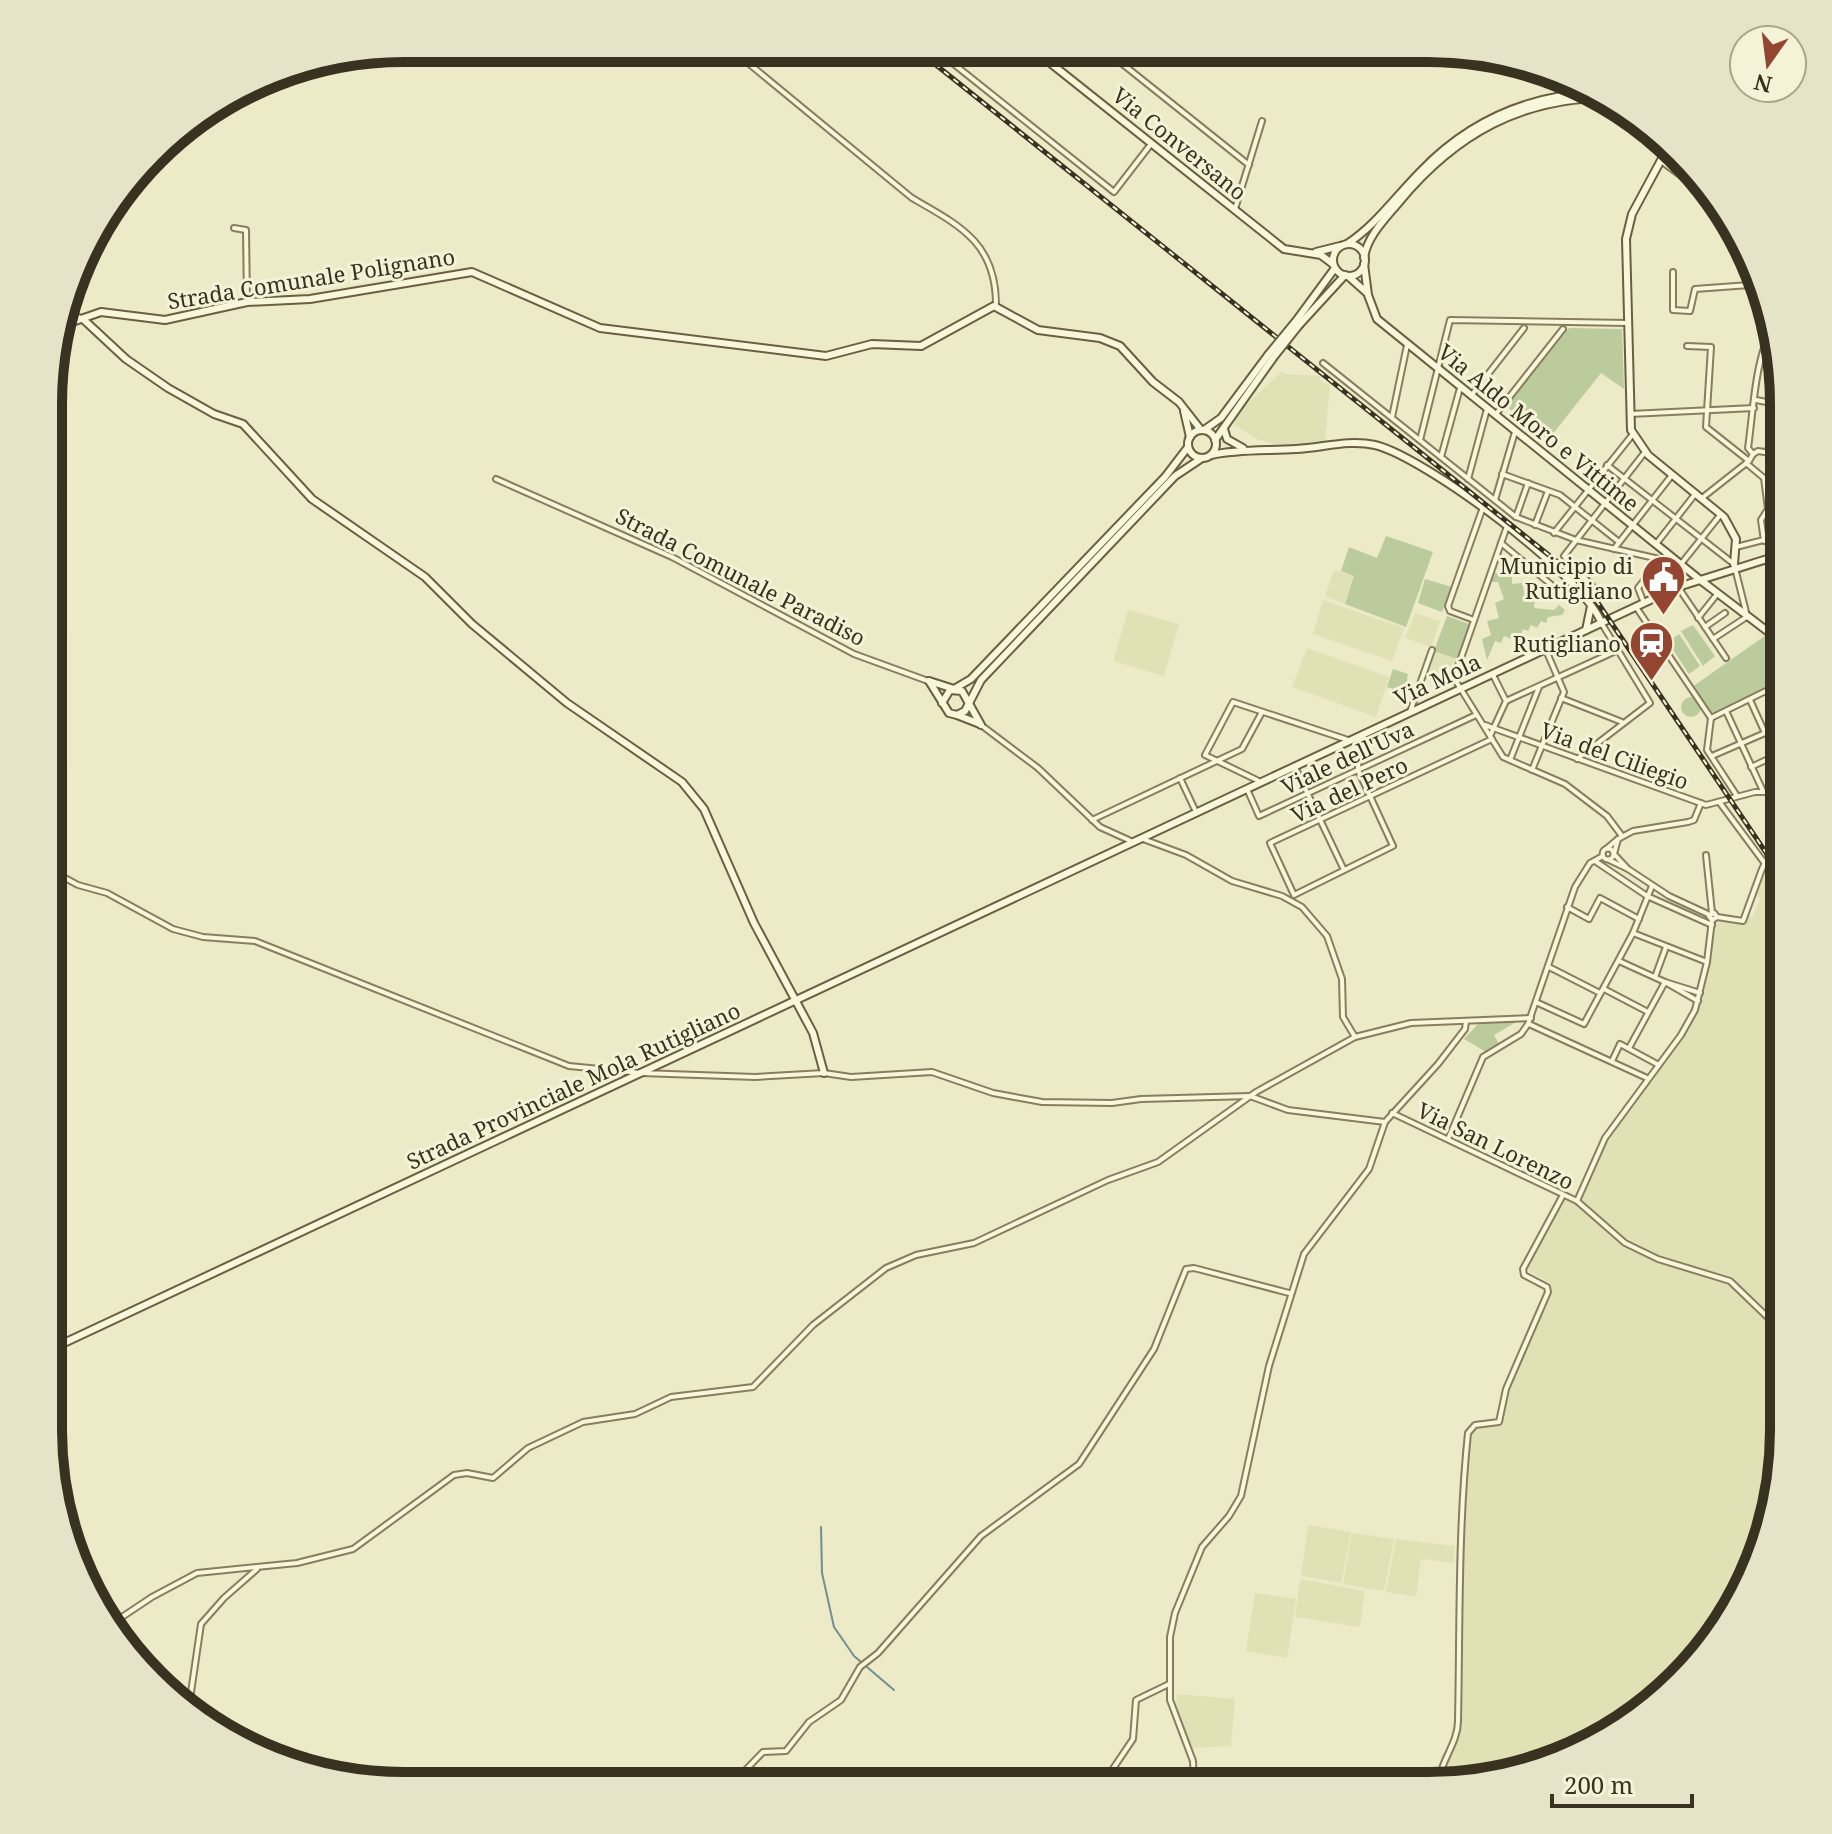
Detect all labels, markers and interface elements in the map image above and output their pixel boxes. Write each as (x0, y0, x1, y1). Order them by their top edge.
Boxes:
north arrow (1728, 24, 1808, 104)
text: N (1751, 68, 1775, 101)
street label: Via Conversano (1107, 80, 1253, 206)
street label: Strada Comunale Polignano (165, 240, 457, 316)
street label: Via Aldo Moro e Vittime (1432, 336, 1646, 518)
street label: Strada Comunale Paradiso (611, 500, 871, 652)
place label: Municipio di Rutigliano (1500, 550, 1633, 605)
public building icon: Municipio di Rutigliano (1640, 554, 1688, 617)
station icon: Rutigliano (1628, 619, 1676, 682)
place label: Rutigliano (1513, 628, 1621, 658)
street label: Via Mola (1389, 646, 1485, 712)
street label: Viale dell'Uva (1276, 713, 1418, 801)
street label: Via del Ciliegio (1537, 714, 1693, 796)
street label: Via del Pero (1286, 749, 1412, 829)
street label: Strada Provinciale Mola Rutigliano (401, 994, 745, 1176)
street label: Via San Lorenzo (1413, 1094, 1579, 1196)
scale bar (1552, 1758, 1692, 1808)
text: 200 m (1564, 1768, 1633, 1801)

